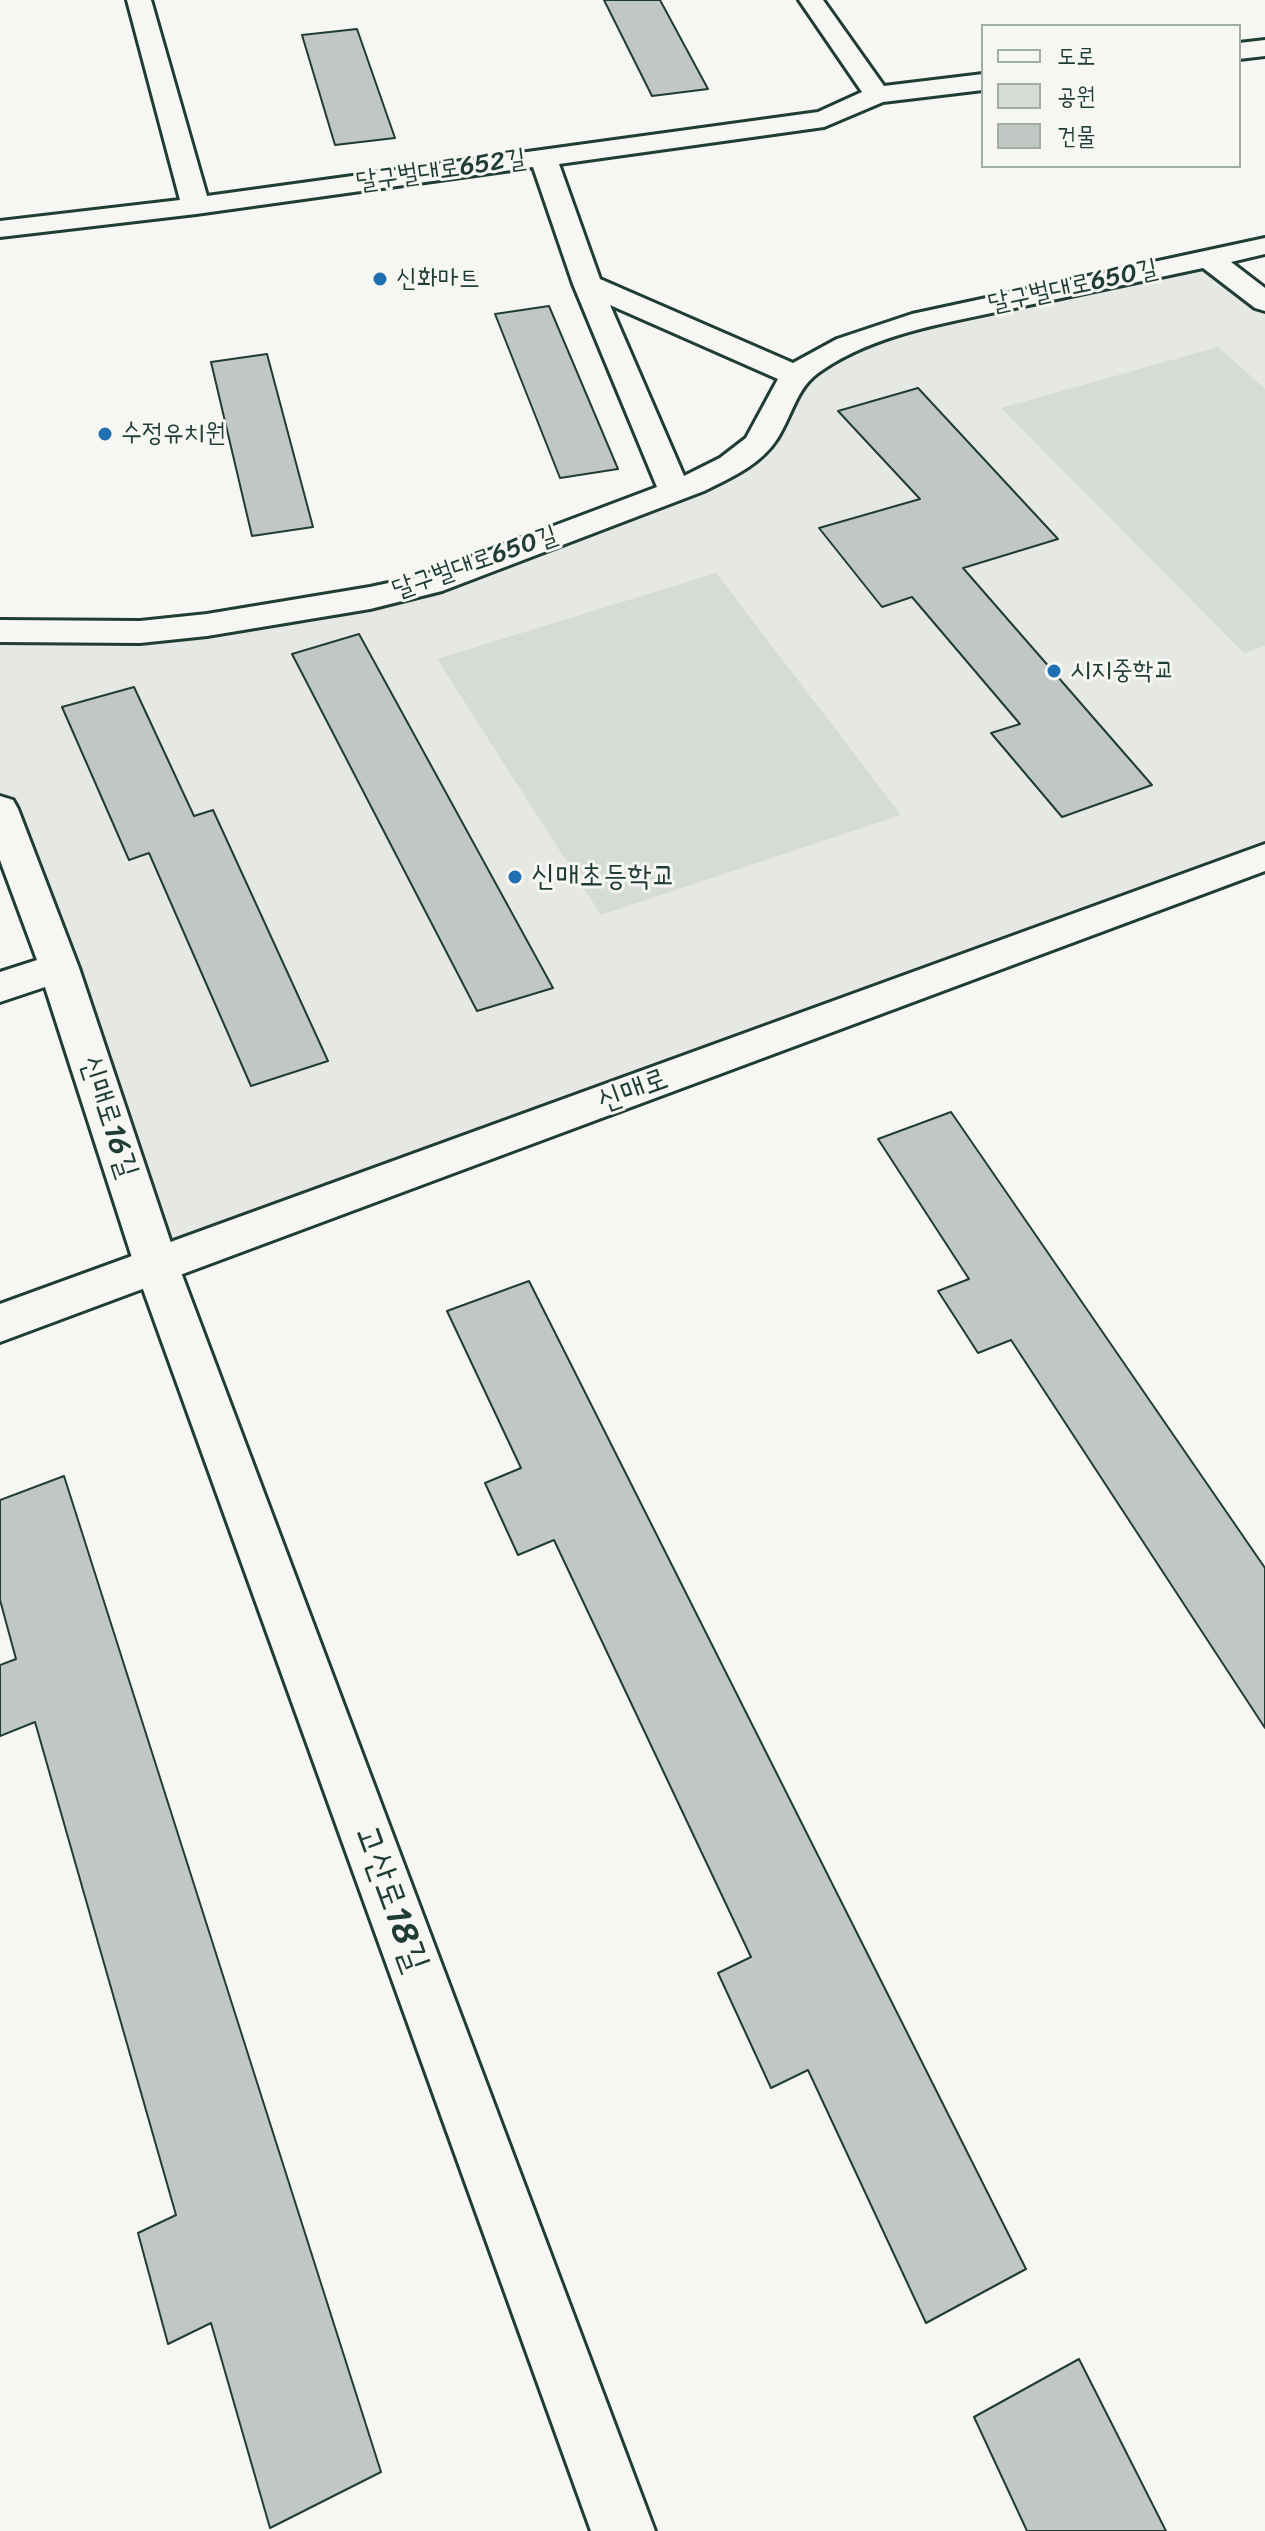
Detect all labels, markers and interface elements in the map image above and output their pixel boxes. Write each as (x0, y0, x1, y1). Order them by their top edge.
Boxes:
legend (981, 24, 1241, 168)
text: 도로 (1057, 35, 1096, 77)
text: 공원 (1057, 75, 1096, 117)
text: 건물 (1057, 115, 1096, 157)
street label: 달구벌대로652길 (354, 144, 528, 198)
street label: 달구벌대로650길 (985, 254, 1161, 320)
place label: 신화마트 (396, 263, 480, 295)
marker: 신화마트 (371, 270, 389, 288)
place label: 수정유치원 (121, 418, 226, 450)
marker: 수정유치원 (96, 425, 114, 443)
street label: 달구벌대로650길 (388, 520, 562, 606)
place label: 시지중학교 (1070, 655, 1175, 687)
marker: 시지중학교 (1045, 662, 1063, 680)
place label: 신매초등학교 (531, 859, 676, 895)
marker: 신매초등학교 (506, 868, 524, 886)
street label: 신매로16길 (71, 1051, 145, 1183)
street label: 신매로 (593, 1062, 673, 1120)
street label: 고산로18길 (344, 1820, 436, 1978)

